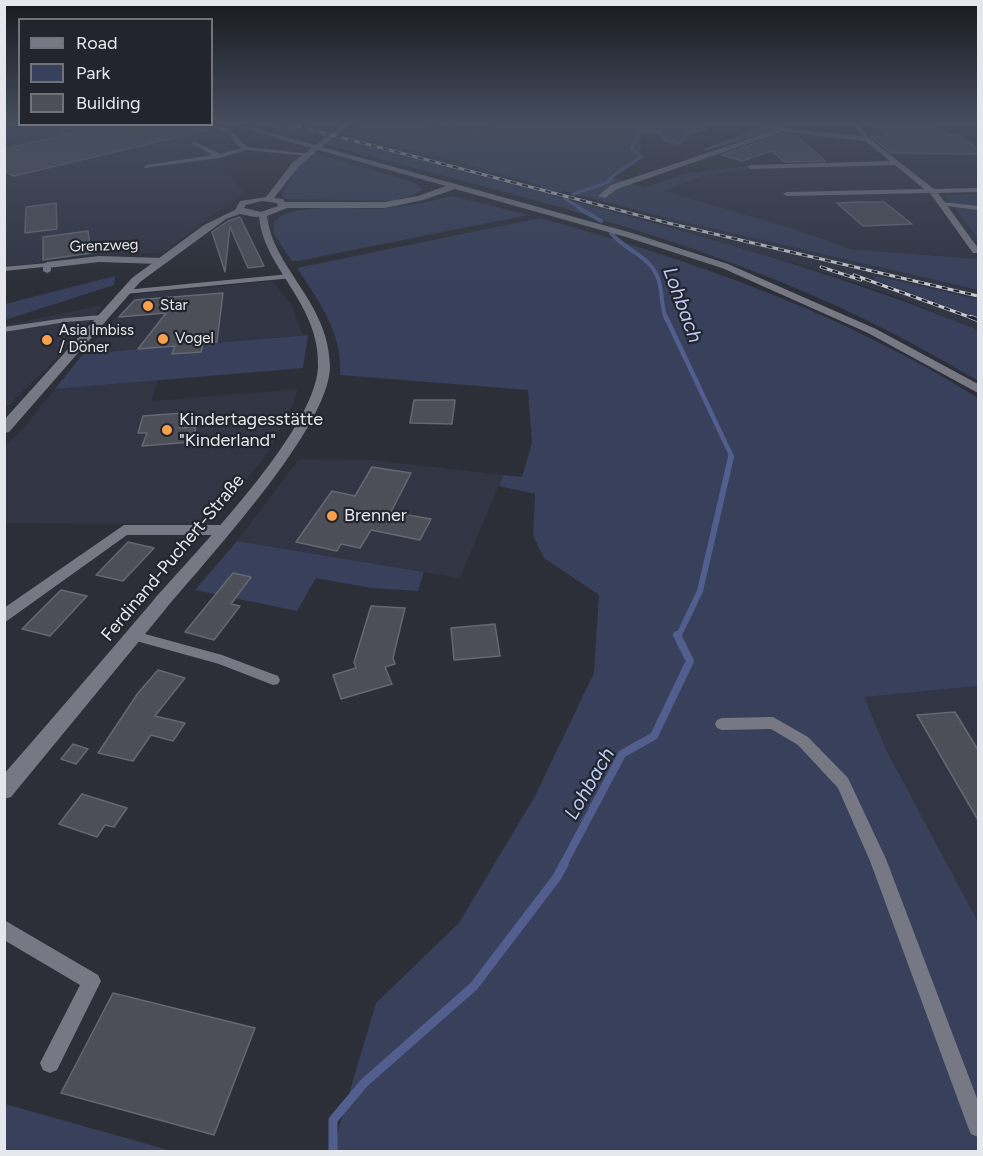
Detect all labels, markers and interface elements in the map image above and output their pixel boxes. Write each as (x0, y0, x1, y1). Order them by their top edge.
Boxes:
legend (18, 18, 213, 126)
text: Road (76, 32, 117, 54)
text: Park (76, 62, 110, 84)
text: Building (76, 92, 141, 114)
street label: Grenzweg (69, 236, 139, 256)
water label: Lohbach (657, 264, 707, 346)
place label: Star (160, 297, 188, 315)
marker: Star (141, 299, 155, 313)
place label: Asia Imbiss / Döner (59, 322, 134, 357)
place label: Vogel (175, 330, 214, 348)
marker: Vogel (156, 332, 170, 346)
marker: Asia Imbiss / Döner (40, 333, 54, 347)
place label: Kindertagesstätte "Kinderland" (179, 409, 323, 452)
marker: Kindertagesstätte "Kinderland" (160, 423, 174, 437)
street label: Ferdinand-Puchert-Straße (97, 470, 249, 646)
place label: Brenner (344, 505, 407, 527)
marker: Brenner (325, 509, 339, 523)
water label: Lohbach (560, 744, 620, 824)

